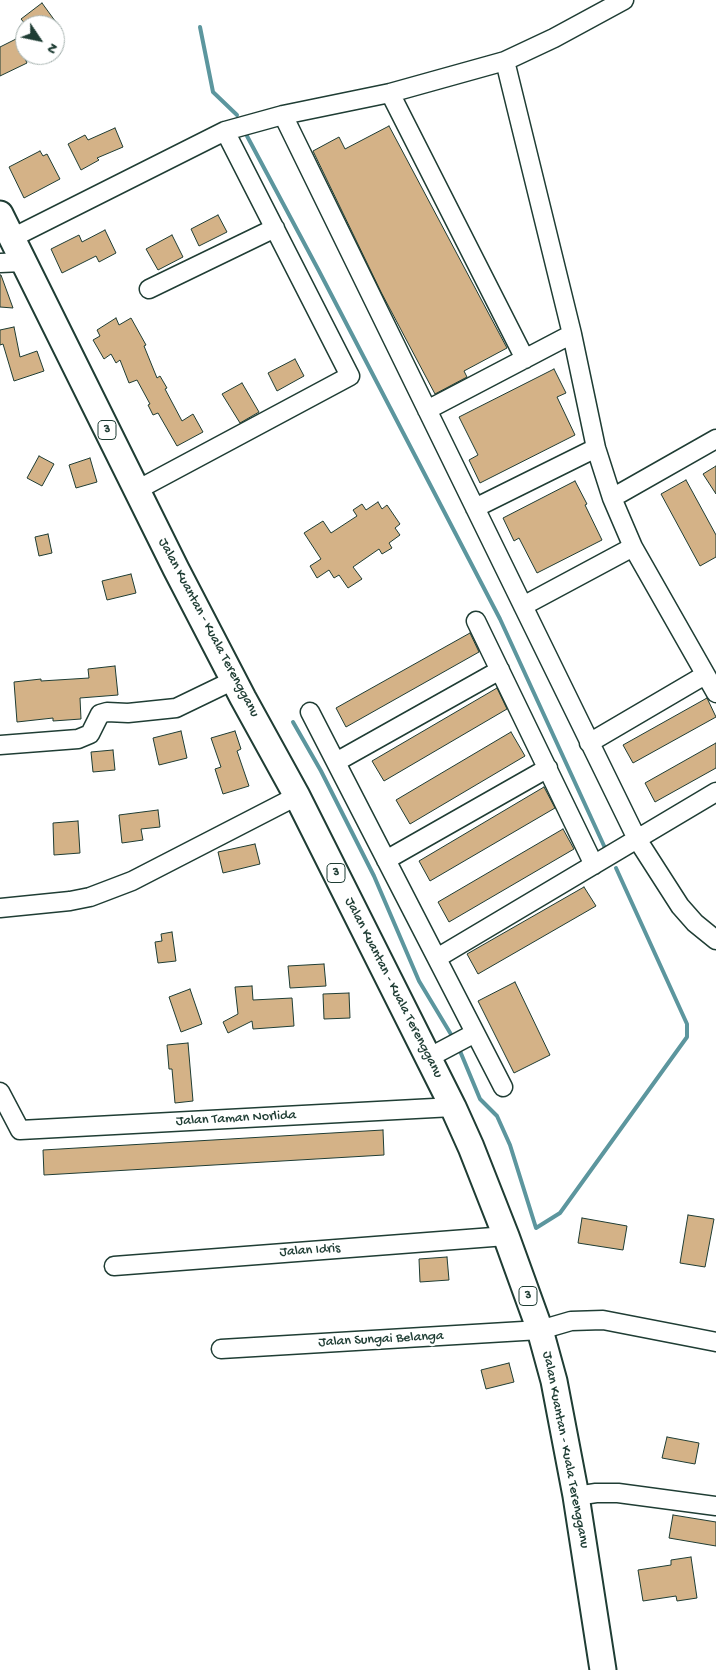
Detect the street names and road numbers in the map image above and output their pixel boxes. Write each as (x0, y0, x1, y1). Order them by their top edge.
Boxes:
road number: 3 (98, 420, 116, 440)
street label: Jalan Kuantan - Kuala Terengganu (154, 536, 262, 720)
road number: 3 (327, 864, 345, 882)
street label: Jalan Kuantan - Kuala Terengganu (340, 895, 446, 1081)
street label: Jalan Taman Norlida (175, 1107, 297, 1131)
street label: Jalan Idris (279, 1241, 341, 1261)
road number: 3 (519, 1286, 537, 1305)
street label: Jalan Sungai Belanga (318, 1328, 444, 1352)
street label: Jalan Kuantan - Kuala Terengganu (538, 1350, 592, 1550)

